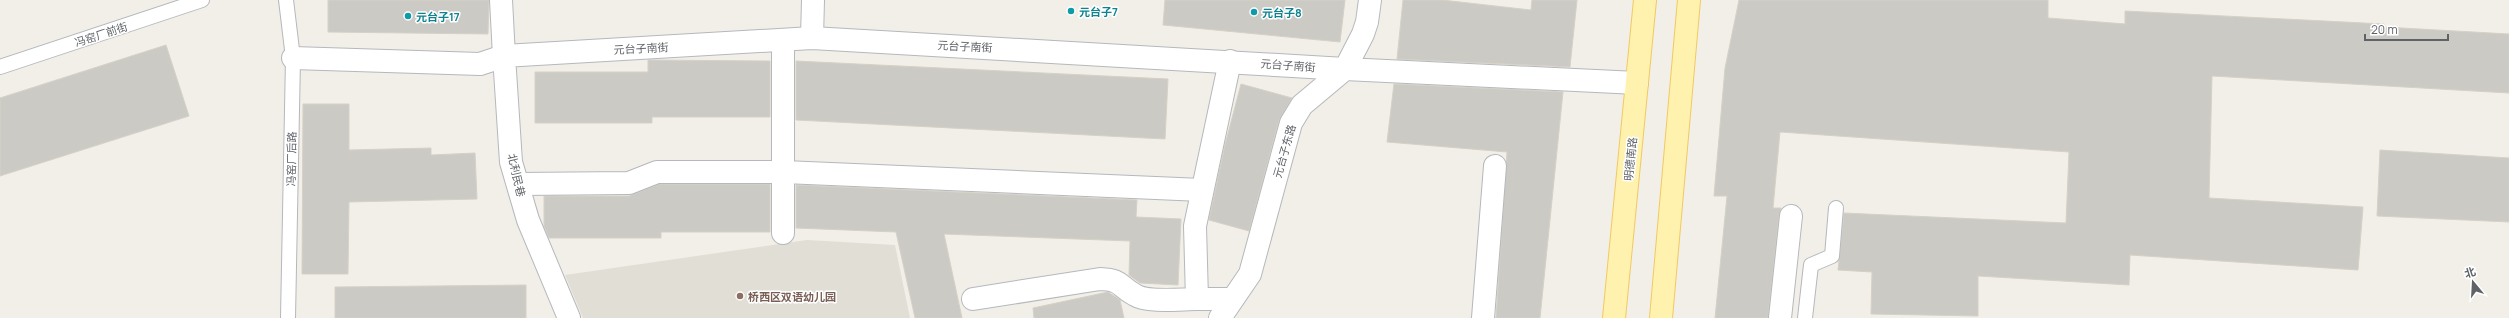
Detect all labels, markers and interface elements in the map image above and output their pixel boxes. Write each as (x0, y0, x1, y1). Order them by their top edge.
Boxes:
place label: 元台子7 (1079, 4, 1118, 19)
place label: 元台子8 (1262, 5, 1302, 20)
marker: 元台子7 (1066, 6, 1076, 16)
marker: 元台子8 (1249, 7, 1259, 17)
place label: 元台子17 (416, 9, 460, 24)
marker: 元台子17 (403, 11, 413, 21)
scale bar (2365, 16, 2448, 42)
street label: 冯窑厂前街 (73, 18, 129, 50)
text: 20 m (2371, 21, 2398, 38)
street label: 元台子南街 (937, 37, 993, 55)
street label: 元台子南街 (613, 39, 669, 57)
street label: 元台子南街 (1260, 56, 1316, 74)
street label: 元台子东路 (1269, 122, 1299, 180)
street label: 冯窑厂后路 (283, 131, 299, 187)
street label: 明德南路 (1620, 136, 1640, 182)
street label: 北利民巷 (505, 152, 529, 198)
north arrow (2453, 262, 2493, 302)
text: 北 (2462, 263, 2477, 281)
place label: 桥西区双语幼儿园 (748, 289, 836, 304)
marker: 桥西区双语幼儿园 (735, 291, 745, 301)

